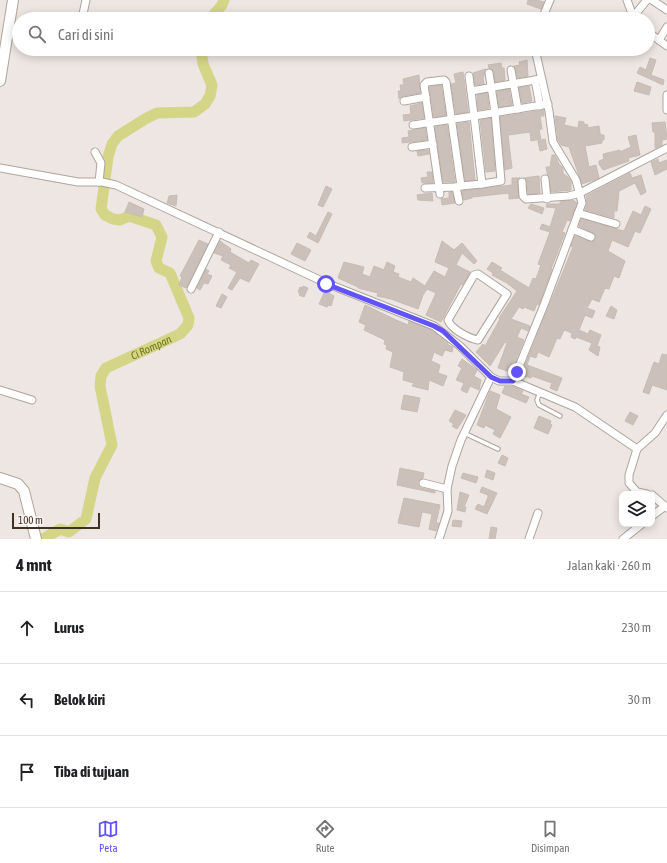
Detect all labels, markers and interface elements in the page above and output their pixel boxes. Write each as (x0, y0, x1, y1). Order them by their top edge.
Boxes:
search box (12, 12, 655, 56)
icon: search (26, 23, 48, 45)
text: Cari di sini (58, 26, 114, 43)
route start (317, 275, 335, 293)
water label: Ci Rompan (129, 333, 174, 362)
route end (508, 363, 526, 381)
map controls (619, 491, 655, 527)
button: layers (619, 491, 655, 527)
scale bar (12, 511, 100, 530)
text: 100 m (18, 514, 43, 526)
text: 4 mnt (16, 555, 52, 575)
text: Jalan kaki · 260 m (567, 558, 651, 573)
icon: ahead (16, 617, 38, 639)
text: Lurus (54, 619, 84, 636)
text: 230 m (622, 620, 651, 635)
icon: left (16, 689, 38, 711)
text: Belok kiri (54, 691, 105, 708)
text: 30 m (628, 692, 651, 707)
icon: arrive (16, 761, 38, 783)
text: Tiba di tujuan (54, 763, 129, 780)
tab: Peta (97, 818, 119, 854)
tab: Rute (314, 818, 336, 854)
tab: Disimpan (531, 818, 570, 854)

